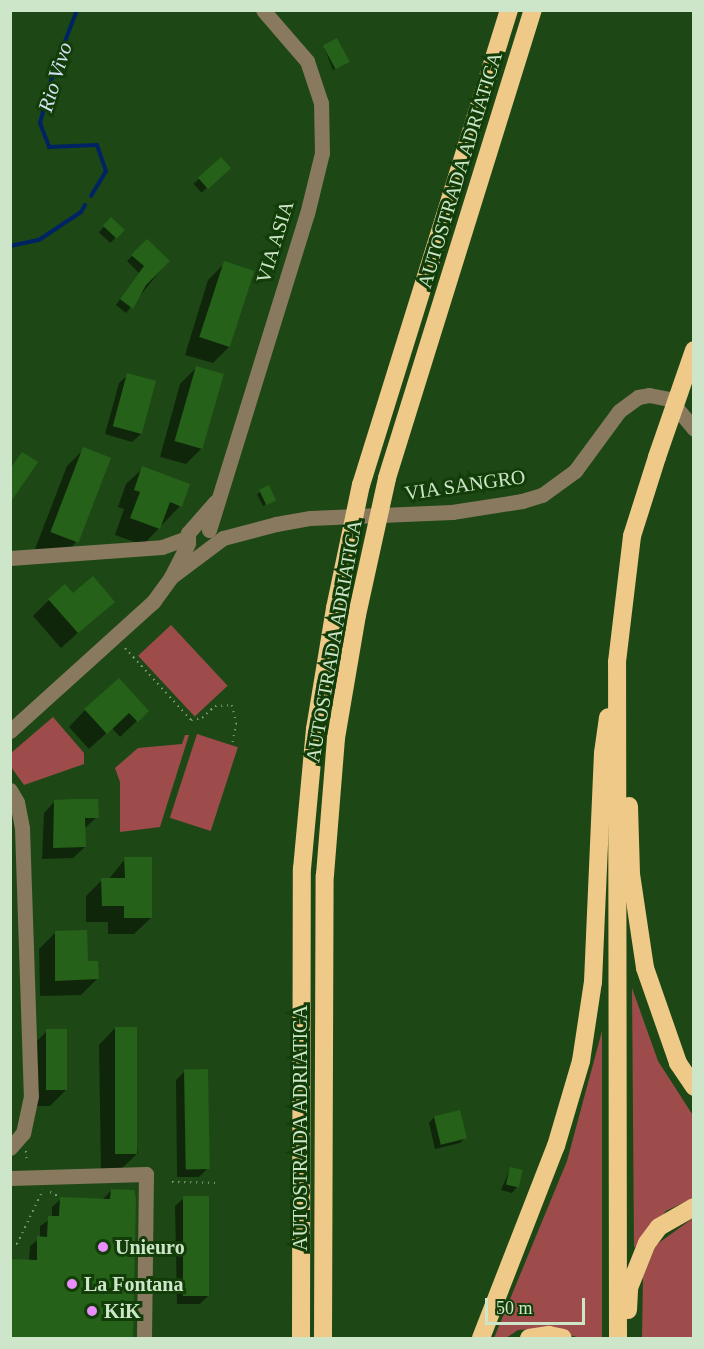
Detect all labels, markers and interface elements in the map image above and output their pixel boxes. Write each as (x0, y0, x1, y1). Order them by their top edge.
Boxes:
water label: Rio Vivo (33, 39, 77, 115)
street label: AUTOSTRADA ADRIATICA (412, 48, 508, 292)
street label: VIA ASIA (251, 197, 299, 287)
street label: VIA SANGRO (403, 465, 527, 505)
street label: AUTOSTRADA ADRIATICA (301, 517, 367, 765)
street label: AUTOSTRADA ADRIATICA (288, 1004, 312, 1252)
place label: Unieuro (115, 1235, 185, 1259)
marker: Unieuro (96, 1240, 110, 1254)
place label: La Fontana (84, 1272, 183, 1296)
marker: La Fontana (65, 1277, 79, 1291)
scale bar (488, 1286, 588, 1324)
text: 50 m (496, 1298, 533, 1318)
place label: KiK (104, 1299, 141, 1323)
marker: KiK (85, 1304, 99, 1318)

